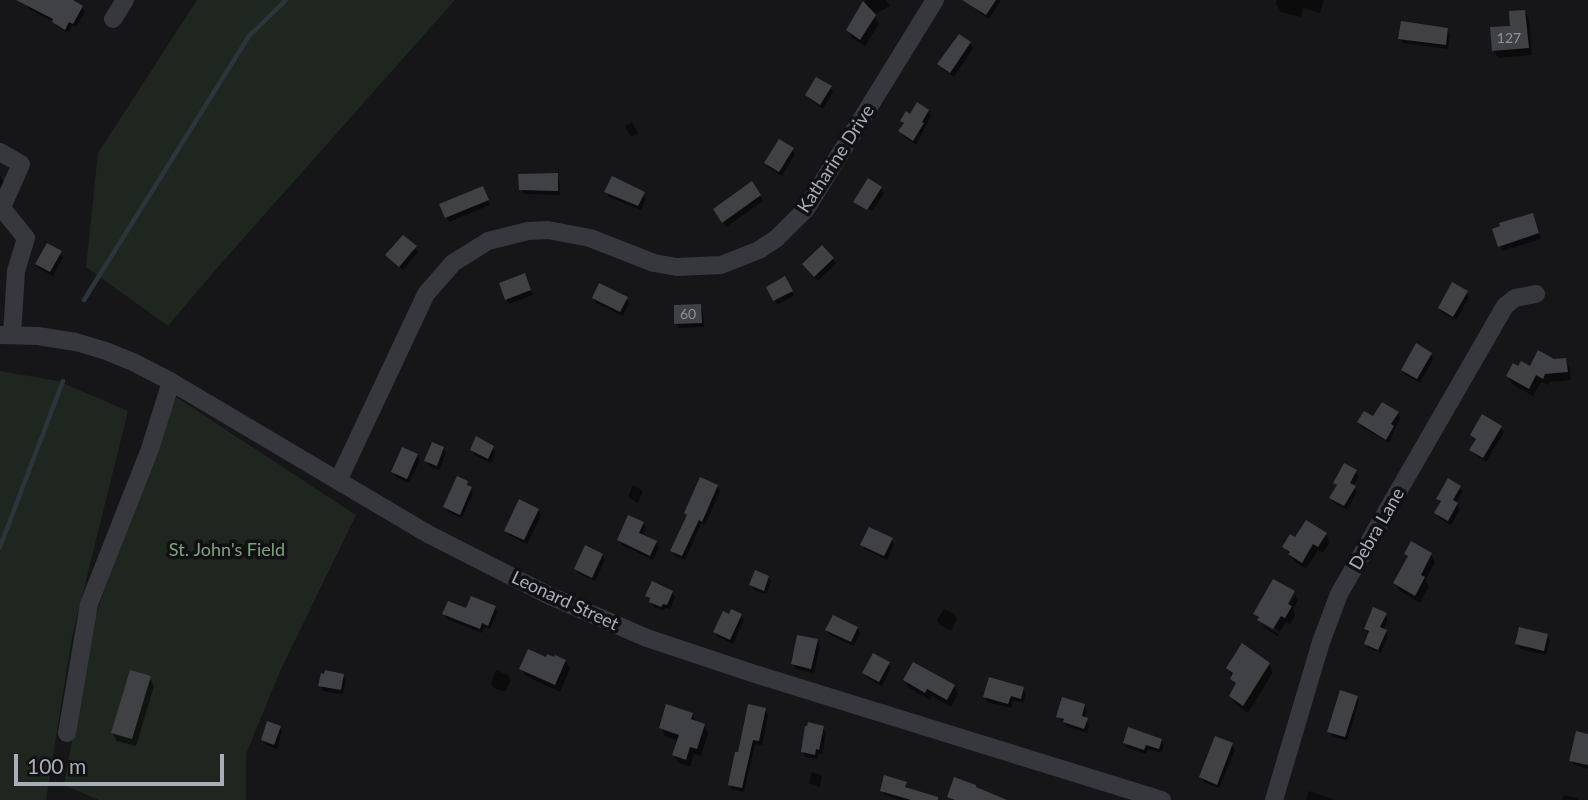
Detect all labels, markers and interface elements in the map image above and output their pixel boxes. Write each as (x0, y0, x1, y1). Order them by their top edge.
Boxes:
house number: 127 (1497, 30, 1521, 46)
street label: Katharine Drive (793, 101, 879, 217)
house number: 60 (680, 306, 696, 322)
street label: Debra Lane (1345, 484, 1409, 574)
park label: St. John's Field (169, 539, 285, 561)
street label: Leonard Street (508, 567, 622, 635)
scale bar (18, 740, 228, 784)
text: 100 m (27, 753, 86, 778)

